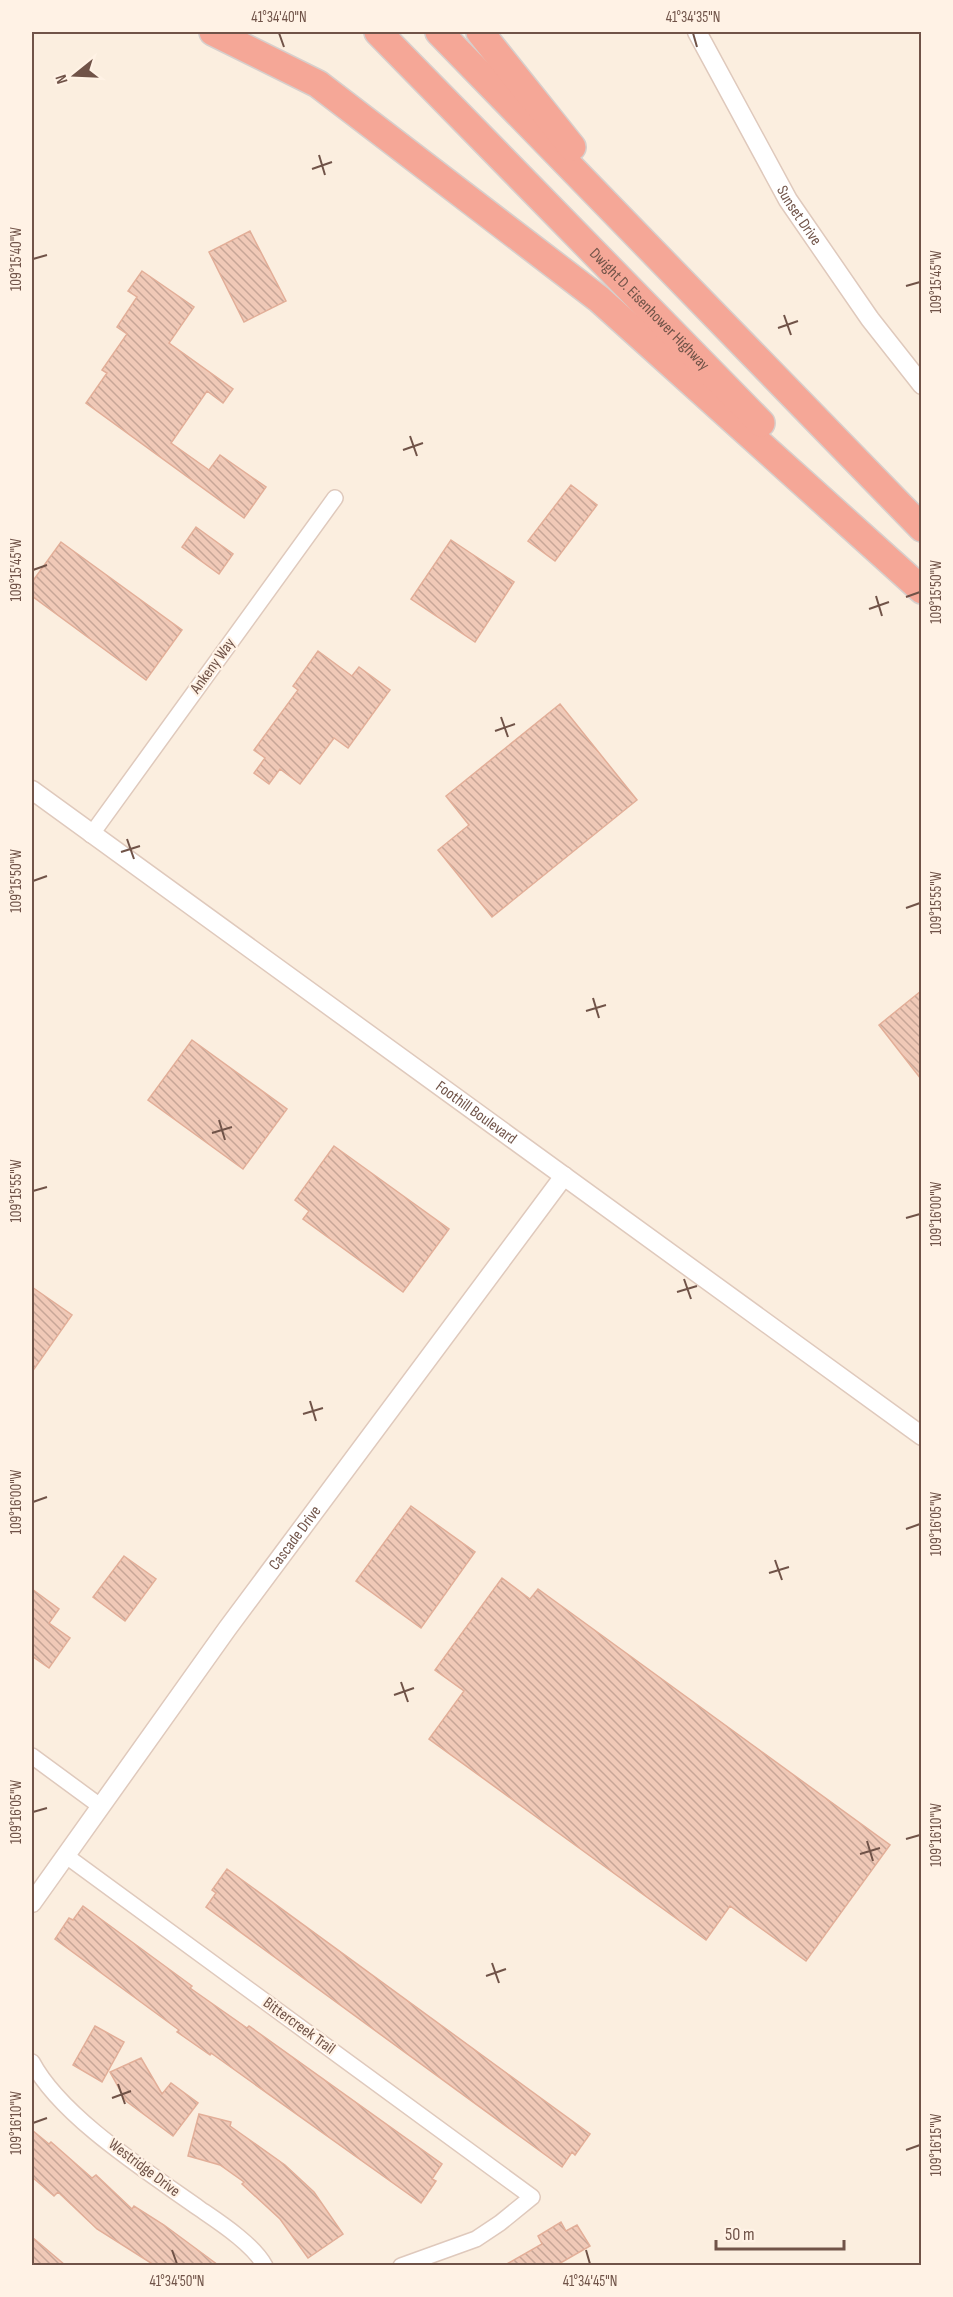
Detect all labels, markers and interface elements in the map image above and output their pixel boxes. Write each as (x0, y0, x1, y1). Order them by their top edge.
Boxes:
text: 41°34'40"N (251, 8, 307, 27)
text: 41°34'35"N (666, 8, 720, 27)
north arrow (45, 45, 105, 105)
text: N (52, 72, 73, 86)
street label: Sunset Drive (772, 182, 826, 249)
text: 109°15'40"W (7, 227, 26, 291)
street label: Dwight D. Eisenhower Highway (585, 244, 714, 374)
text: 109°15'45"W (927, 250, 946, 314)
text: 109°15'45"W (7, 538, 26, 602)
text: 109°15'50"W (927, 560, 946, 624)
street label: Ankeny Way (186, 635, 240, 698)
text: 109°15'50"W (7, 849, 26, 913)
text: 109°15'55"W (927, 871, 946, 934)
street label: Foothill Boulevard (432, 1077, 520, 1148)
text: 109°15'55"W (7, 1159, 26, 1222)
text: 109°16'00"W (927, 1181, 946, 1246)
text: 109°16'00"W (7, 1469, 26, 1534)
text: 109°16'05"W (927, 1492, 946, 1556)
street label: Cascade Drive (265, 1502, 325, 1574)
text: 109°16'05"W (7, 1780, 26, 1844)
text: 109°16'10"W (927, 1803, 946, 1867)
street label: Bittercreek Trail (259, 1994, 339, 2058)
text: 109°16'10"W (7, 2091, 26, 2155)
text: 109°16'15"W (927, 2113, 946, 2176)
street label: Westridge Drive (104, 2135, 184, 2201)
scale bar (716, 2213, 844, 2251)
text: 50 m (725, 2224, 755, 2245)
text: 41°34'50"N (149, 2272, 205, 2291)
text: 41°34'45"N (563, 2272, 617, 2291)

